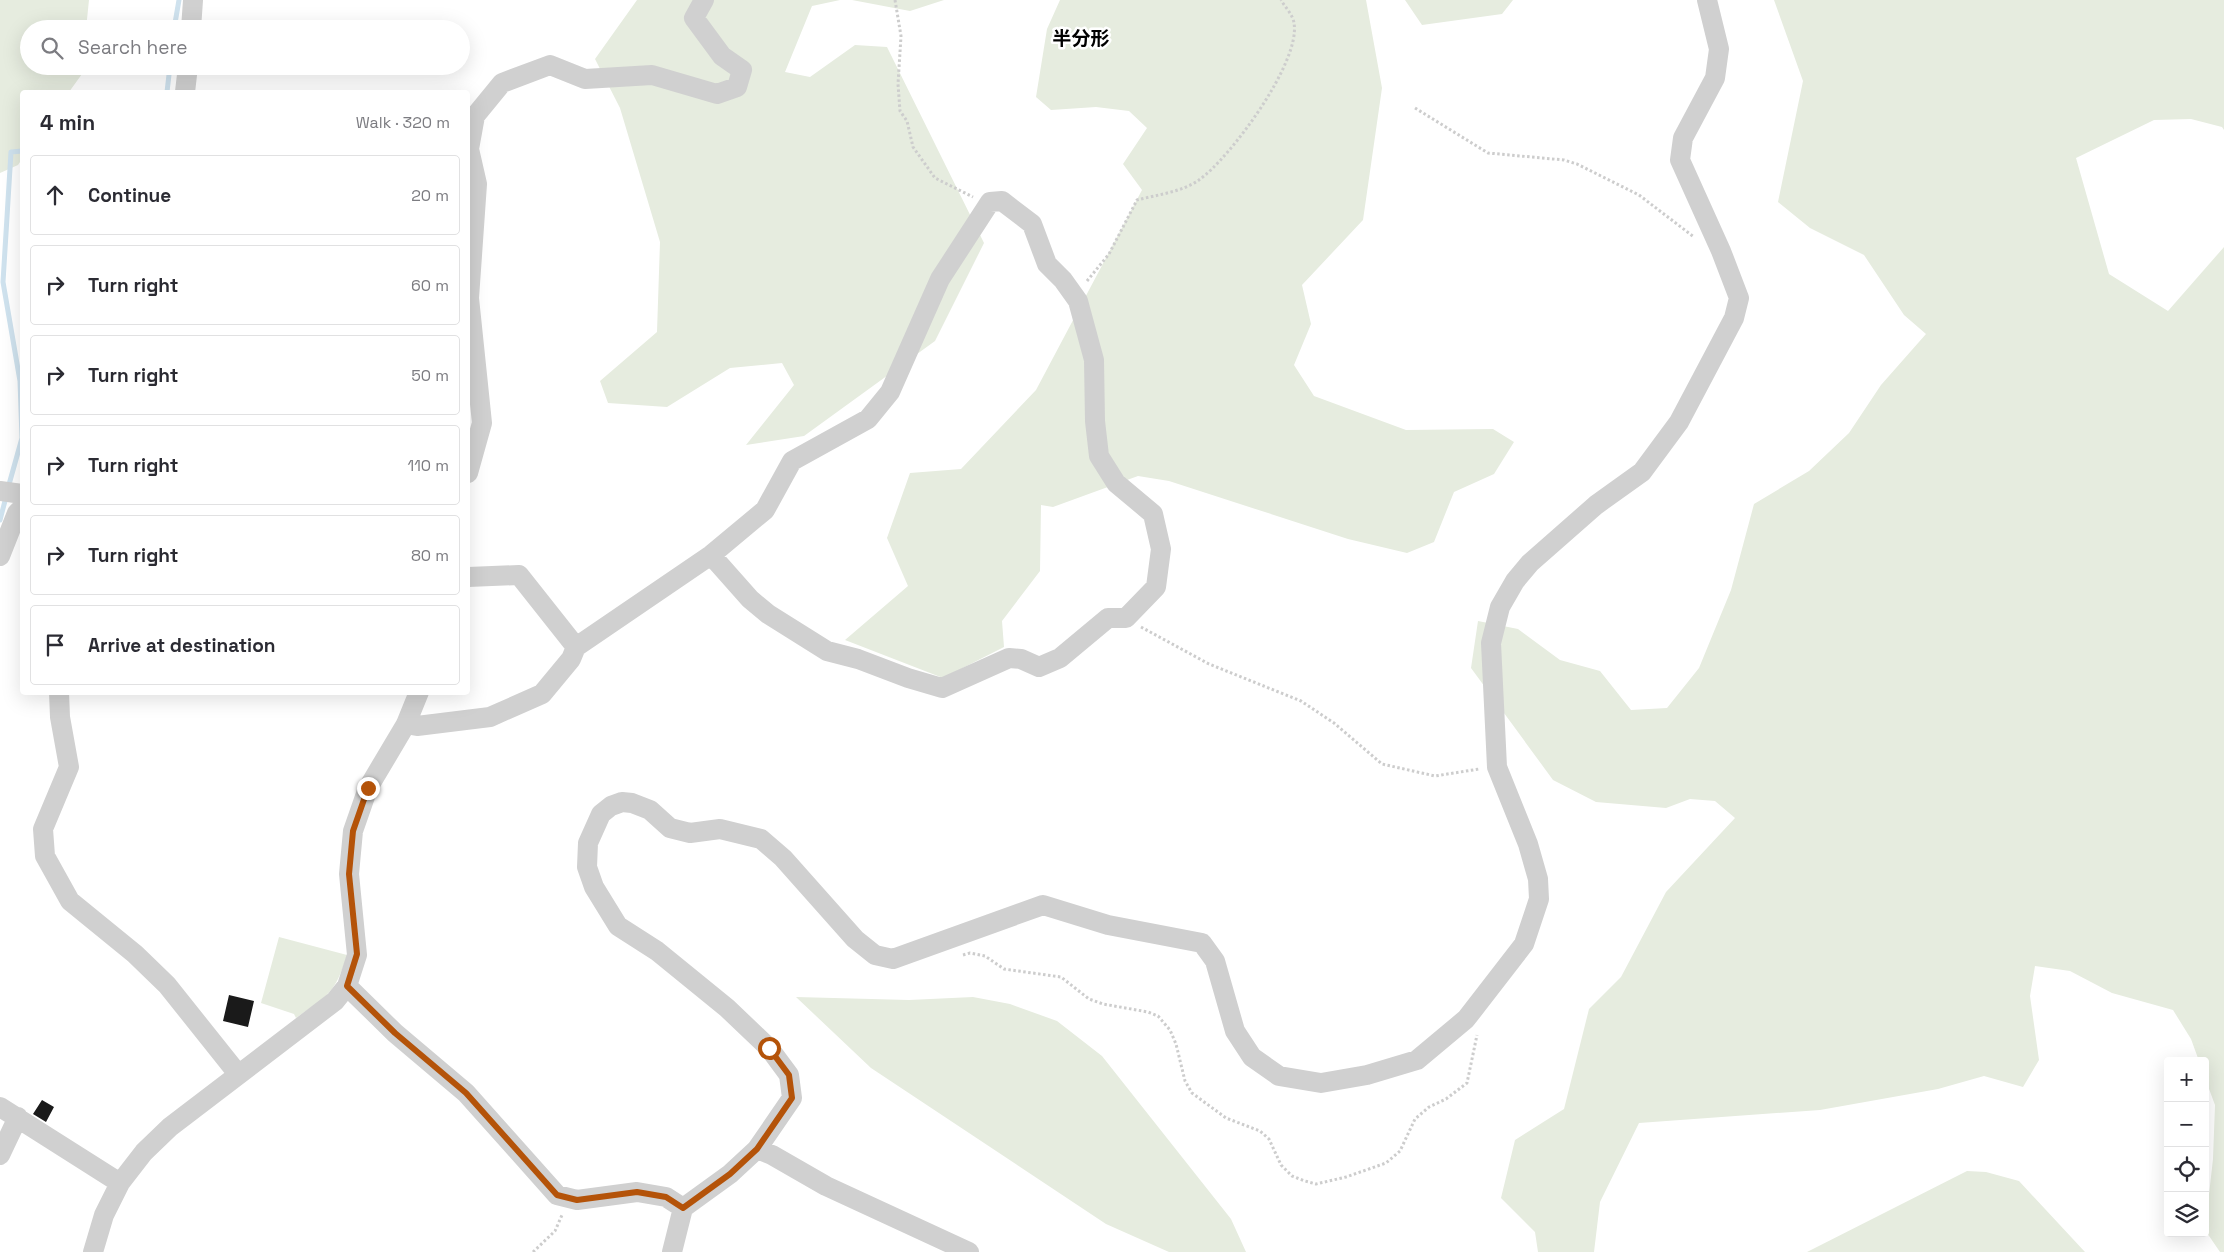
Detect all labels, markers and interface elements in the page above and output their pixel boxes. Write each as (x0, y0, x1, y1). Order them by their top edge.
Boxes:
search box (20, 20, 470, 75)
district label: 半分形 (1052, 26, 1110, 51)
icon: search (38, 34, 66, 62)
text: Search here (78, 35, 188, 60)
text: 4 min (40, 109, 95, 136)
text: Walk · 320 m (356, 112, 450, 133)
icon: ahead (41, 181, 69, 209)
text: Continue (88, 183, 171, 208)
text: 20 m (411, 185, 449, 206)
icon: right (41, 271, 69, 299)
text: Turn right (88, 273, 178, 298)
text: 60 m (411, 275, 449, 296)
icon: right (41, 361, 69, 389)
text: Turn right (88, 363, 178, 388)
text: 50 m (411, 365, 449, 386)
icon: right (41, 451, 69, 479)
text: Turn right (88, 453, 178, 478)
text: 110 m (407, 455, 449, 476)
icon: right (41, 541, 69, 569)
text: Turn right (88, 543, 178, 568)
text: 80 m (411, 545, 449, 566)
icon: arrive (41, 631, 69, 659)
text: Arrive at destination (88, 633, 276, 658)
route end (357, 777, 380, 800)
route start (758, 1037, 781, 1060)
map controls (2164, 1057, 2209, 1237)
button: + (2164, 1057, 2209, 1102)
button: − (2164, 1102, 2209, 1147)
button: locate (2164, 1147, 2209, 1192)
button: layers (2164, 1192, 2209, 1237)

